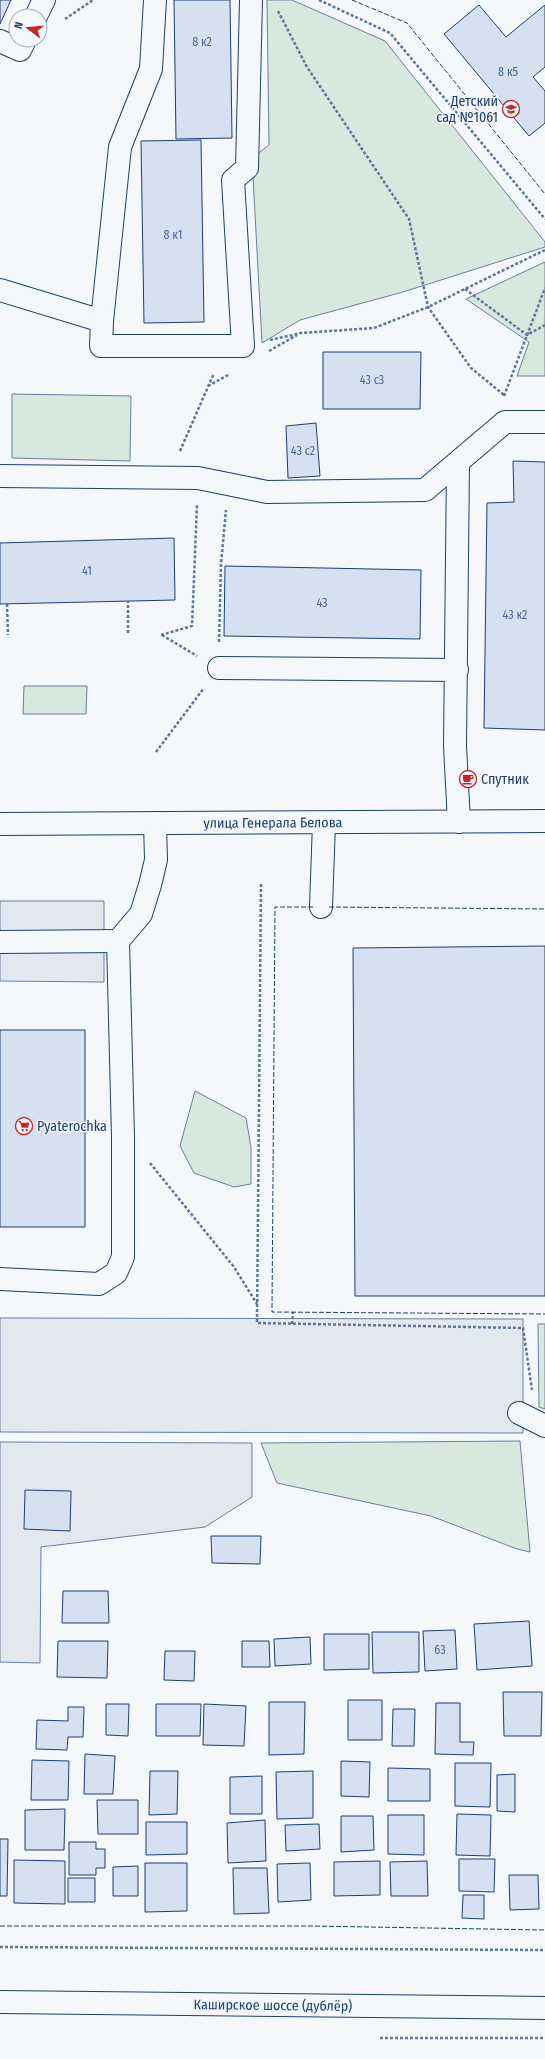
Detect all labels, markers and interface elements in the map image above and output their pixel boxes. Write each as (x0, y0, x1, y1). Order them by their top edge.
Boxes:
north arrow (8, 8, 48, 48)
text: N (12, 20, 26, 30)
house number: 8 к2 (192, 35, 212, 49)
house number: 8 к5 (498, 65, 518, 79)
place label: Детский сад №1061 (436, 93, 498, 126)
school or university icon: Детский сад №1061 (501, 99, 521, 119)
house number: 8 к1 (164, 228, 182, 242)
house number: 43 с3 (360, 373, 384, 387)
house number: 43 с2 (291, 444, 315, 458)
house number: 41 (82, 564, 92, 578)
house number: 43 (316, 596, 328, 610)
house number: 43 к2 (503, 608, 527, 622)
cafe icon: Спутник (458, 769, 478, 789)
place label: Спутник (481, 771, 529, 788)
street label: улица Генерала Белова (204, 814, 343, 831)
supermarket icon: Pyaterochka (14, 1116, 34, 1136)
place label: Pyaterochka (37, 1118, 107, 1135)
house number: 63 (434, 1643, 446, 1657)
street label: Каширское шоссе (дублёр) (194, 1996, 352, 2014)

